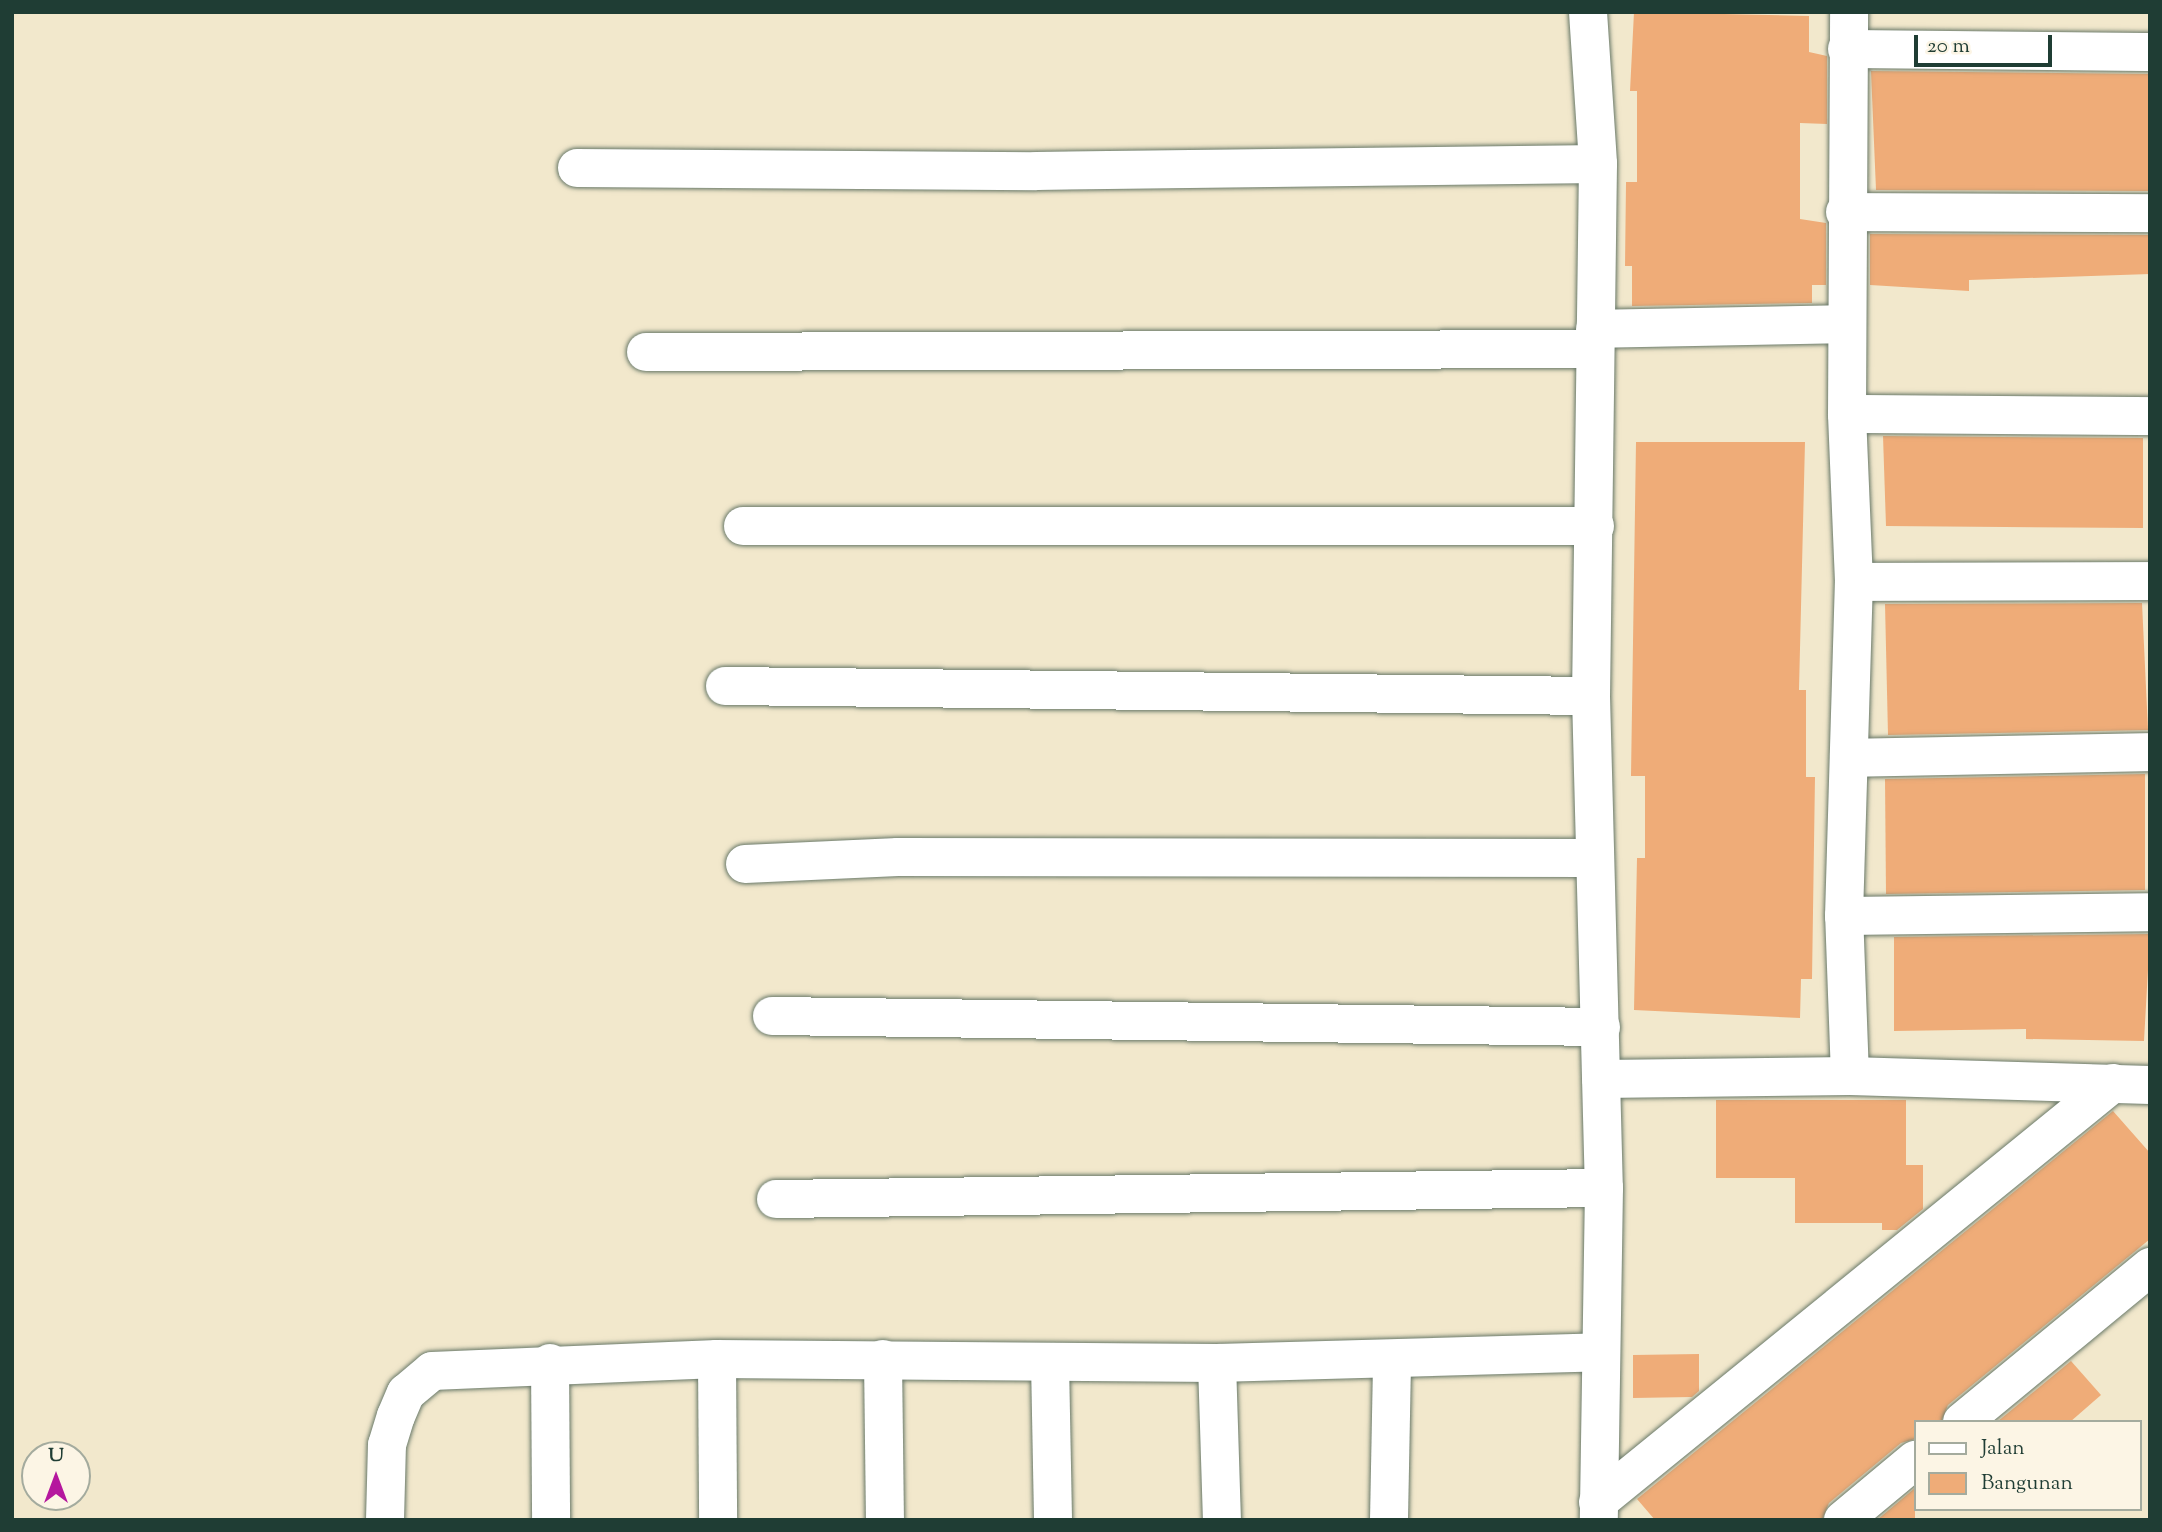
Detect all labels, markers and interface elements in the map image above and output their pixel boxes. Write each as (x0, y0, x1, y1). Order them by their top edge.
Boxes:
scale bar (1917, 21, 2055, 65)
text: 20 m (1927, 32, 1970, 62)
legend (1913, 1420, 2141, 1511)
text: Jalan (1981, 1434, 2025, 1464)
north arrow (21, 1441, 91, 1511)
text: U (48, 1443, 64, 1470)
text: Bangunan (1981, 1469, 2073, 1499)

